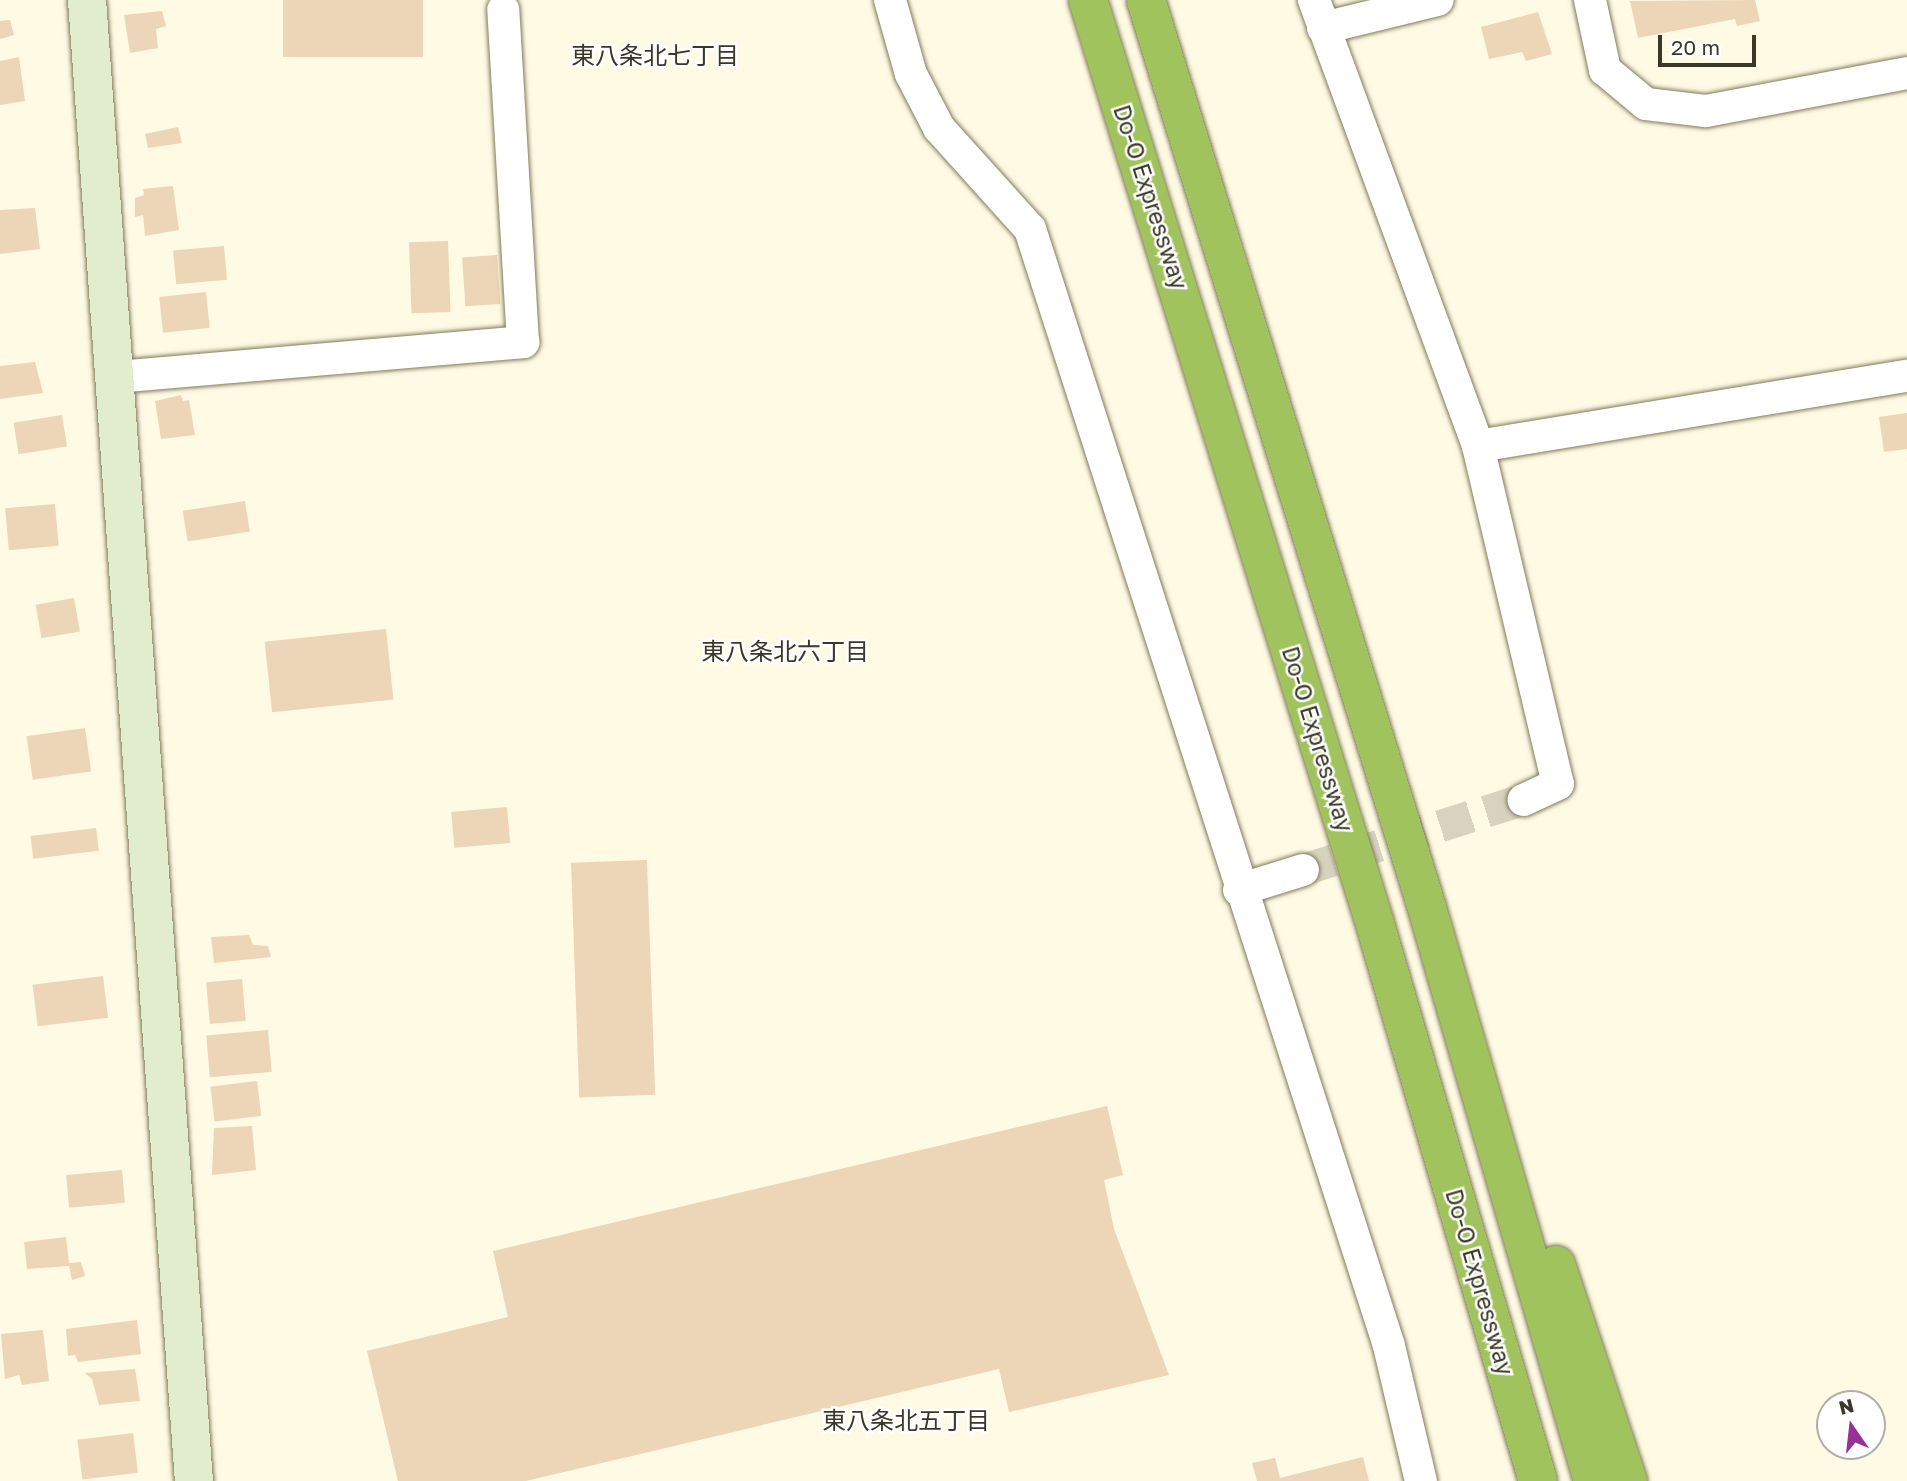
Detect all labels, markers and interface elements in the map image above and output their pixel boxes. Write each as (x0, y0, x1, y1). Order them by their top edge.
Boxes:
scale bar (1662, 21, 1760, 65)
text: 20 m (1671, 34, 1720, 60)
district label: 東八条北七丁目 (571, 41, 739, 69)
street label: Do-O Expressway (1108, 101, 1194, 293)
district label: 東八条北六丁目 (701, 637, 869, 665)
street label: Do-O Expressway (1277, 643, 1359, 835)
street label: Do-O Expressway (1440, 1186, 1520, 1378)
north arrow (1816, 1390, 1886, 1460)
text: N (1836, 1393, 1856, 1419)
district label: 東八条北五丁目 (822, 1406, 990, 1434)

